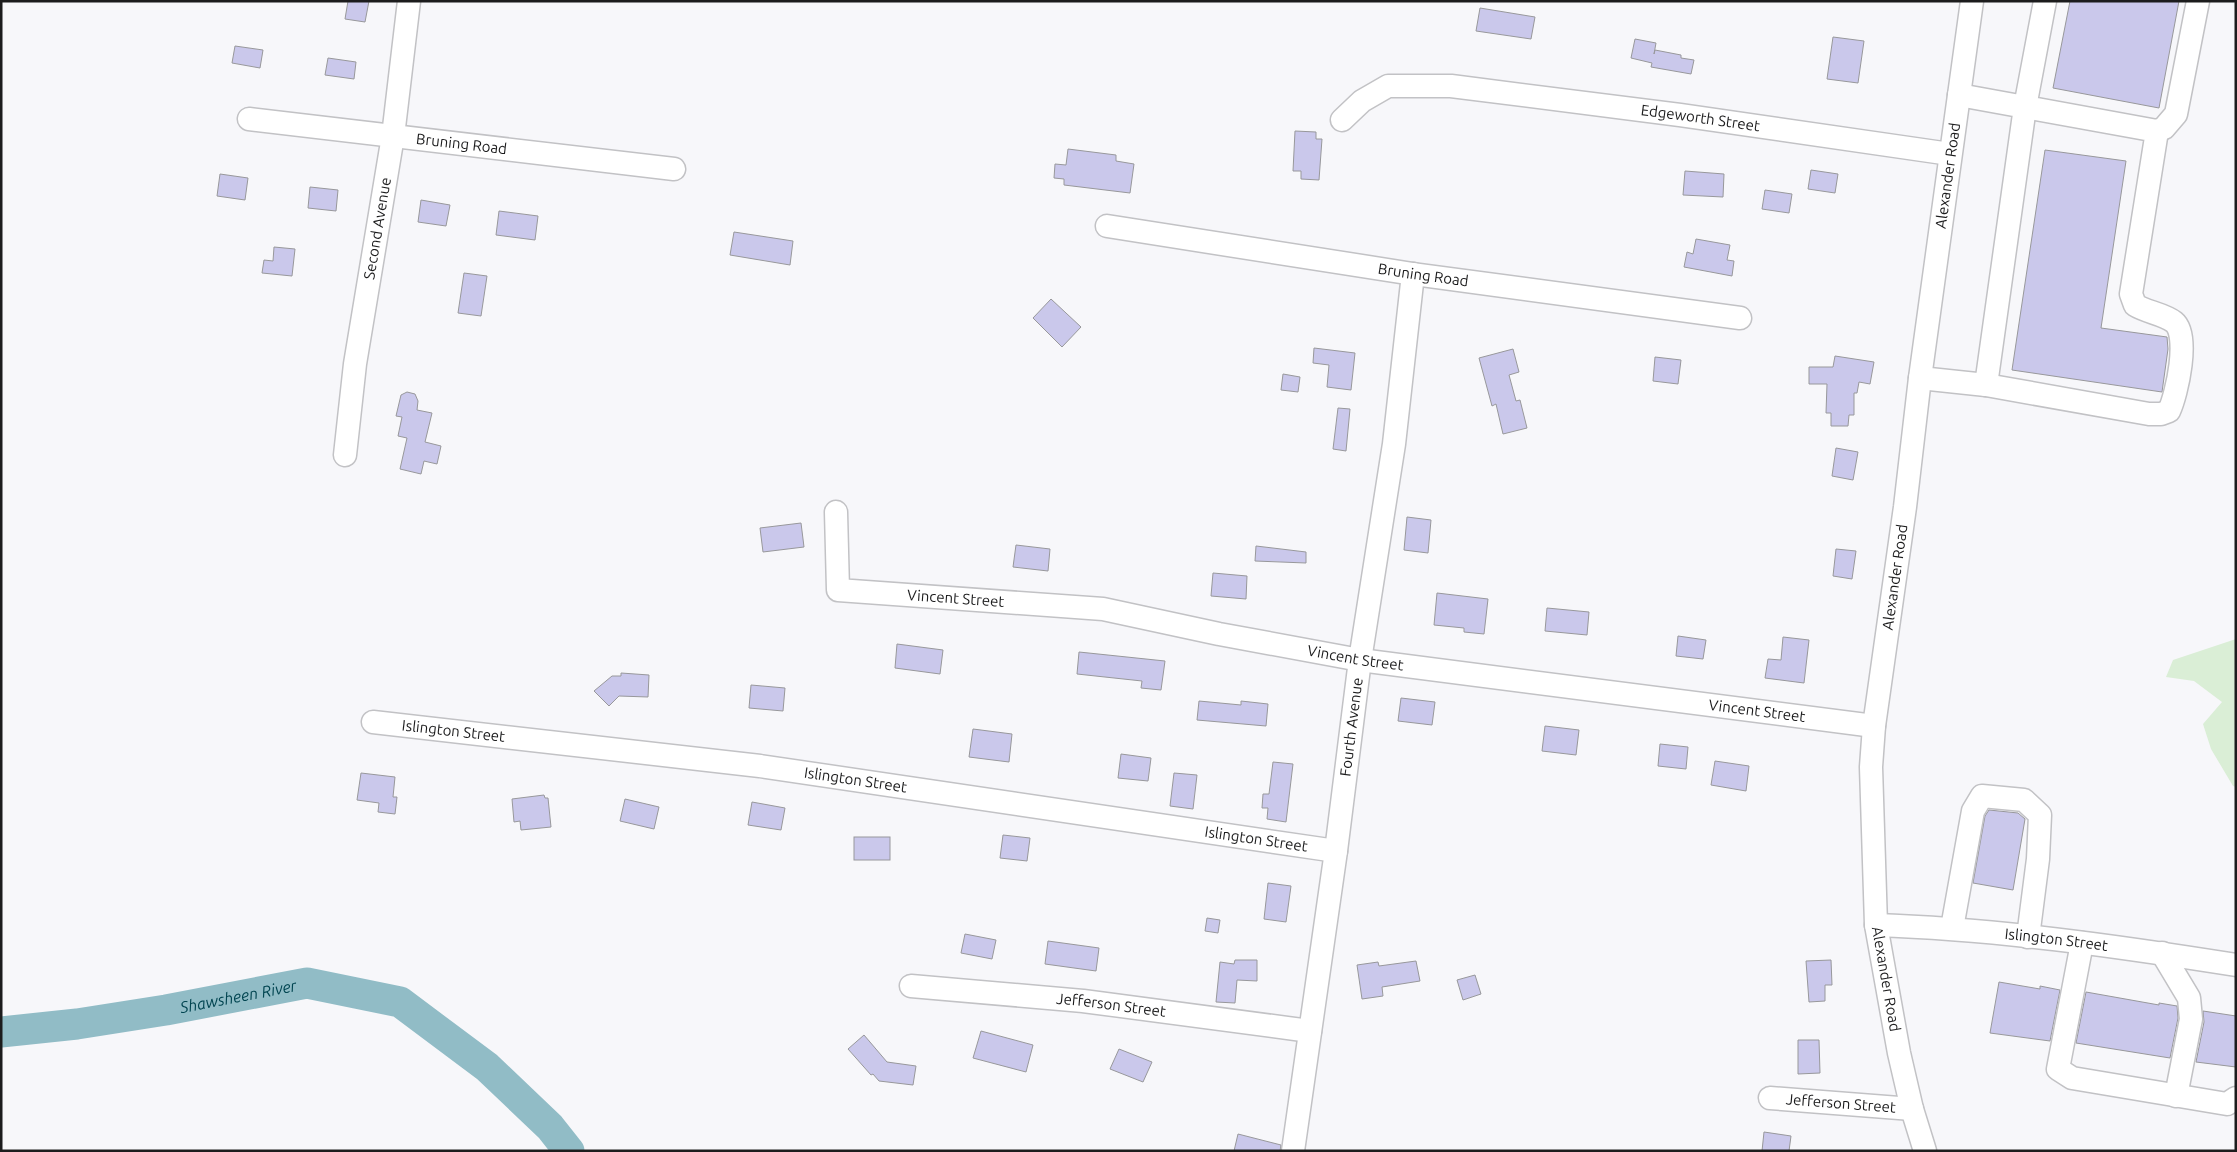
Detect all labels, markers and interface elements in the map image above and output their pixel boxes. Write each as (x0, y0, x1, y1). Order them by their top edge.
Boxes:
street label: Edgeworth Street (1640, 101, 1761, 134)
street label: Alexander Road (1932, 122, 1963, 230)
street label: Bruning Road (415, 130, 508, 157)
street label: Second Avenue (360, 176, 394, 281)
street label: Bruning Road (1377, 260, 1470, 289)
street label: Alexander Road (1879, 523, 1910, 631)
street label: Vincent Street (907, 586, 1005, 610)
street label: Vincent Street (1306, 641, 1405, 674)
street label: Fourth Avenue (1336, 677, 1366, 777)
street label: Vincent Street (1708, 696, 1806, 725)
street label: Islington Street (401, 716, 506, 745)
street label: Islington Street (803, 764, 908, 796)
street label: Islington Street (1204, 823, 1309, 855)
street label: Alexander Road (1869, 925, 1904, 1033)
street label: Islington Street (2004, 925, 2109, 954)
water label: Shawsheen River (177, 976, 299, 1016)
street label: Jefferson Street (1056, 990, 1167, 1020)
street label: Jefferson Street (1785, 1090, 1897, 1116)

